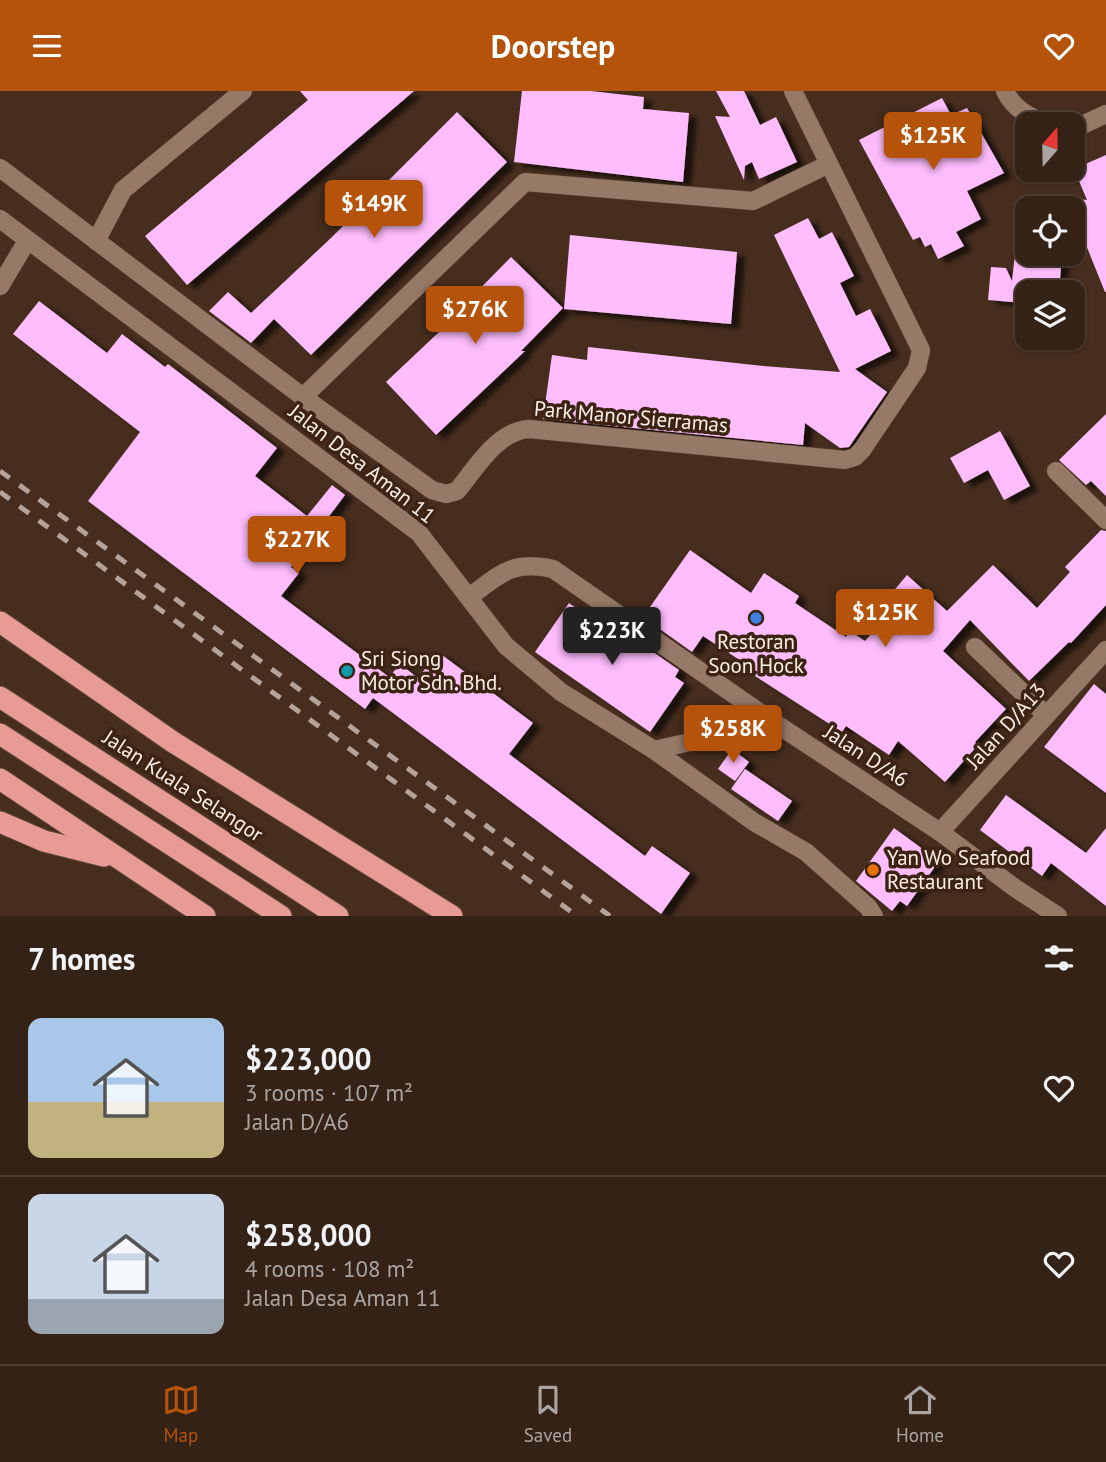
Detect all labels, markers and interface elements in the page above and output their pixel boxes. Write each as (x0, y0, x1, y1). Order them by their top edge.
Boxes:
text: Doorstep (491, 25, 615, 67)
icon: menu (28, 27, 66, 65)
icon: heart (1040, 27, 1078, 65)
north arrow (1015, 112, 1085, 182)
map controls (1015, 112, 1085, 350)
pin: $125K (884, 113, 982, 172)
text: $125K (900, 120, 966, 149)
pin: $149K (325, 181, 423, 240)
text: $149K (341, 188, 407, 217)
button: locate (1015, 196, 1085, 266)
button: layers (1015, 280, 1085, 350)
pin: $276K (426, 287, 524, 346)
text: $276K (442, 294, 508, 323)
street label: Park Manor Sierramas (533, 395, 729, 438)
street label: Jalan Desa Aman 11 (283, 397, 441, 529)
pin: $227K (248, 517, 346, 576)
text: $227K (264, 524, 330, 553)
pin: $125K (836, 589, 934, 649)
text: $125K (852, 597, 918, 626)
pin: $223K (563, 607, 661, 667)
marker: Restoran Soon Hock (748, 610, 764, 626)
text: $223K (579, 615, 645, 644)
place label: Restoran Soon Hock (708, 628, 804, 679)
place label: Sri Siong Motor Sdn. Bhd. (361, 645, 502, 696)
marker: Sri Siong Motor Sdn. Bhd. (339, 663, 355, 679)
street label: Jalan D/A13 (959, 677, 1051, 775)
pin: $258K (684, 705, 782, 765)
text: $258K (700, 713, 766, 742)
street label: Jalan D/A6 (818, 718, 913, 793)
street label: Jalan Kuala Selangor (97, 723, 269, 848)
place label: Yan Wo Seafood Restaurant (887, 844, 1030, 895)
marker: Yan Wo Seafood Restaurant (865, 862, 881, 878)
text: 7 homes (28, 939, 136, 978)
icon: filters (1040, 939, 1078, 977)
text: $223,000 (245, 1039, 372, 1078)
icon: home (84, 1046, 168, 1130)
icon: heart (1040, 1069, 1078, 1107)
text: 3 rooms · 107 m² (245, 1078, 413, 1107)
text: Jalan D/A6 (245, 1107, 349, 1136)
text: $258,000 (245, 1215, 372, 1254)
icon: home (84, 1222, 168, 1306)
icon: heart (1040, 1245, 1078, 1283)
text: 4 rooms · 108 m² (245, 1254, 414, 1283)
text: Jalan Desa Aman 11 (245, 1283, 441, 1312)
tab: Map (162, 1381, 200, 1447)
tab: Saved (524, 1381, 572, 1447)
tab: Home (896, 1381, 944, 1447)

